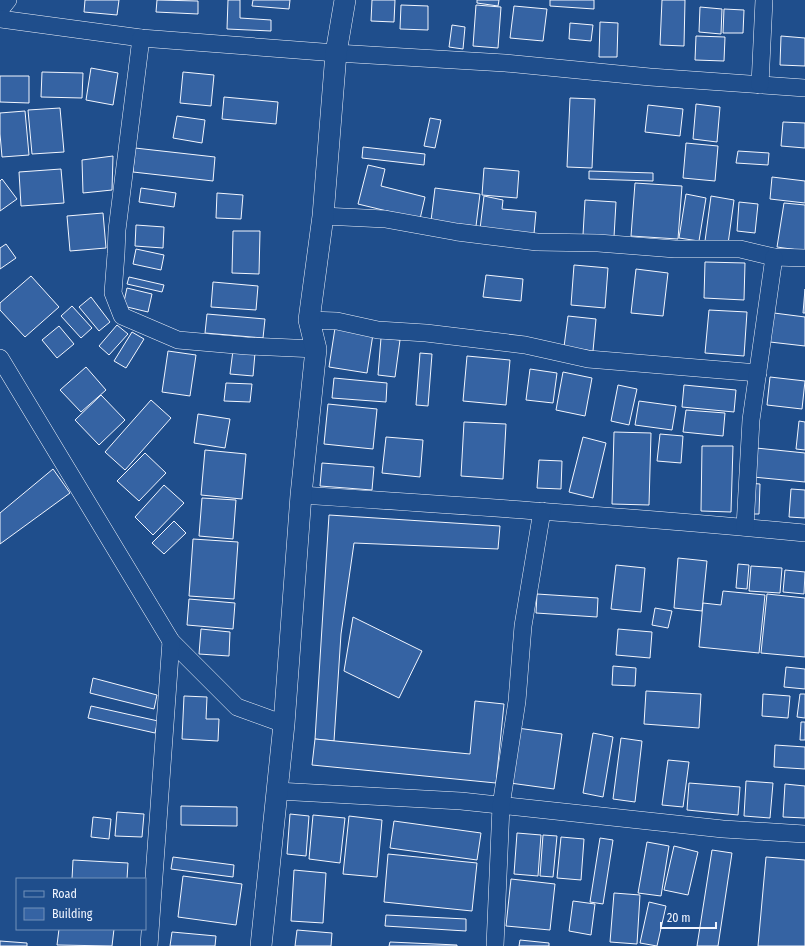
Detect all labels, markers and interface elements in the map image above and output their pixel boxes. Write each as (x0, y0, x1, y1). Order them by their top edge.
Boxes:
legend (16, 878, 146, 930)
text: Road (52, 887, 77, 901)
scale bar (661, 904, 716, 930)
text: Building (52, 907, 93, 921)
text: 20 m (667, 911, 691, 925)

